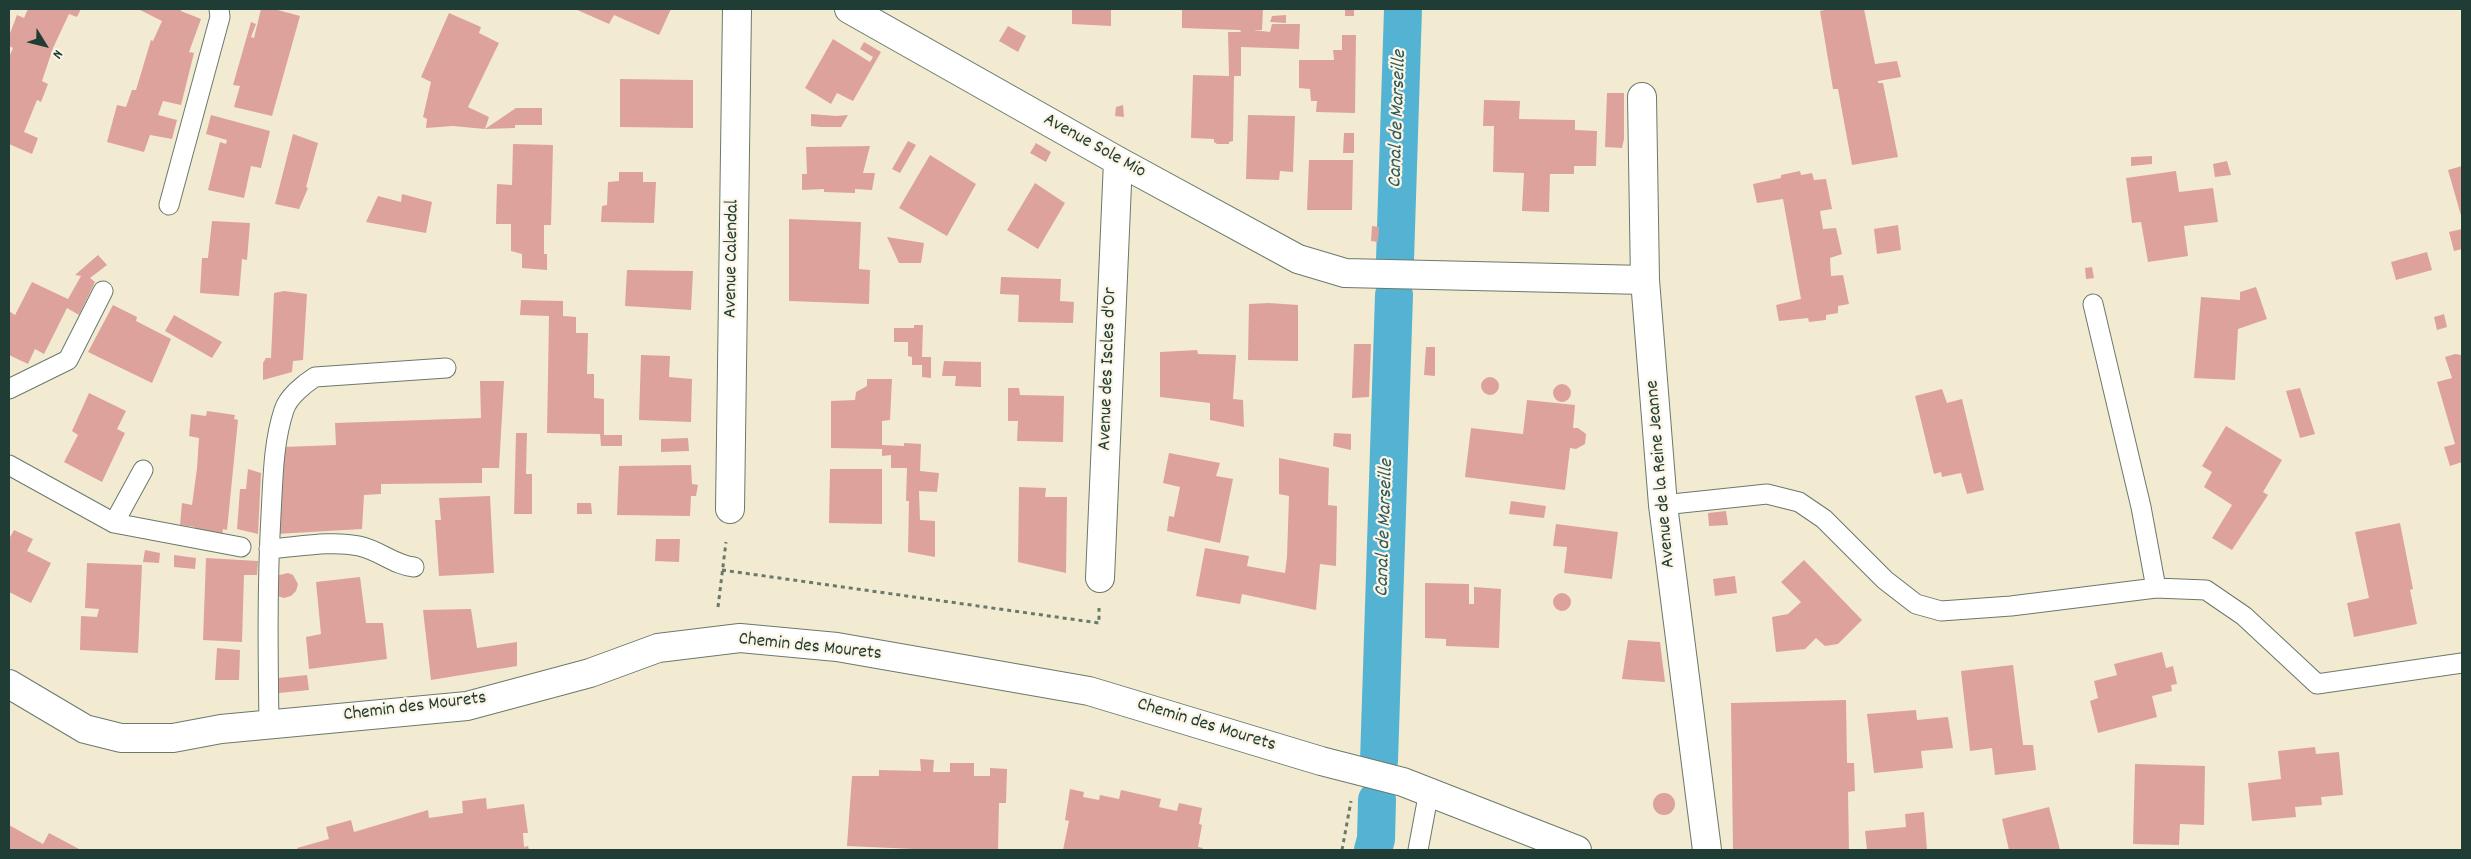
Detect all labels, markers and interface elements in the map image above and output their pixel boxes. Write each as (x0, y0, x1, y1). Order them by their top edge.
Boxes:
north arrow (20, 20, 70, 70)
text: N (47, 45, 67, 62)
water label: Canal de Marseille (1385, 50, 1413, 188)
street label: Avenue Sole Mio (1039, 110, 1149, 184)
street label: Avenue Calendal (721, 199, 745, 319)
street label: Avenue des Iscles d'Or (1095, 287, 1123, 451)
street label: Avenue de la Reine Jeanne (1642, 379, 1682, 569)
water label: Canal de Marseille (1372, 459, 1400, 597)
street label: Chemin des Mourets (737, 629, 883, 667)
street label: Chemin des Mourets (342, 688, 488, 728)
street label: Chemin des Mourets (1134, 694, 1278, 758)

